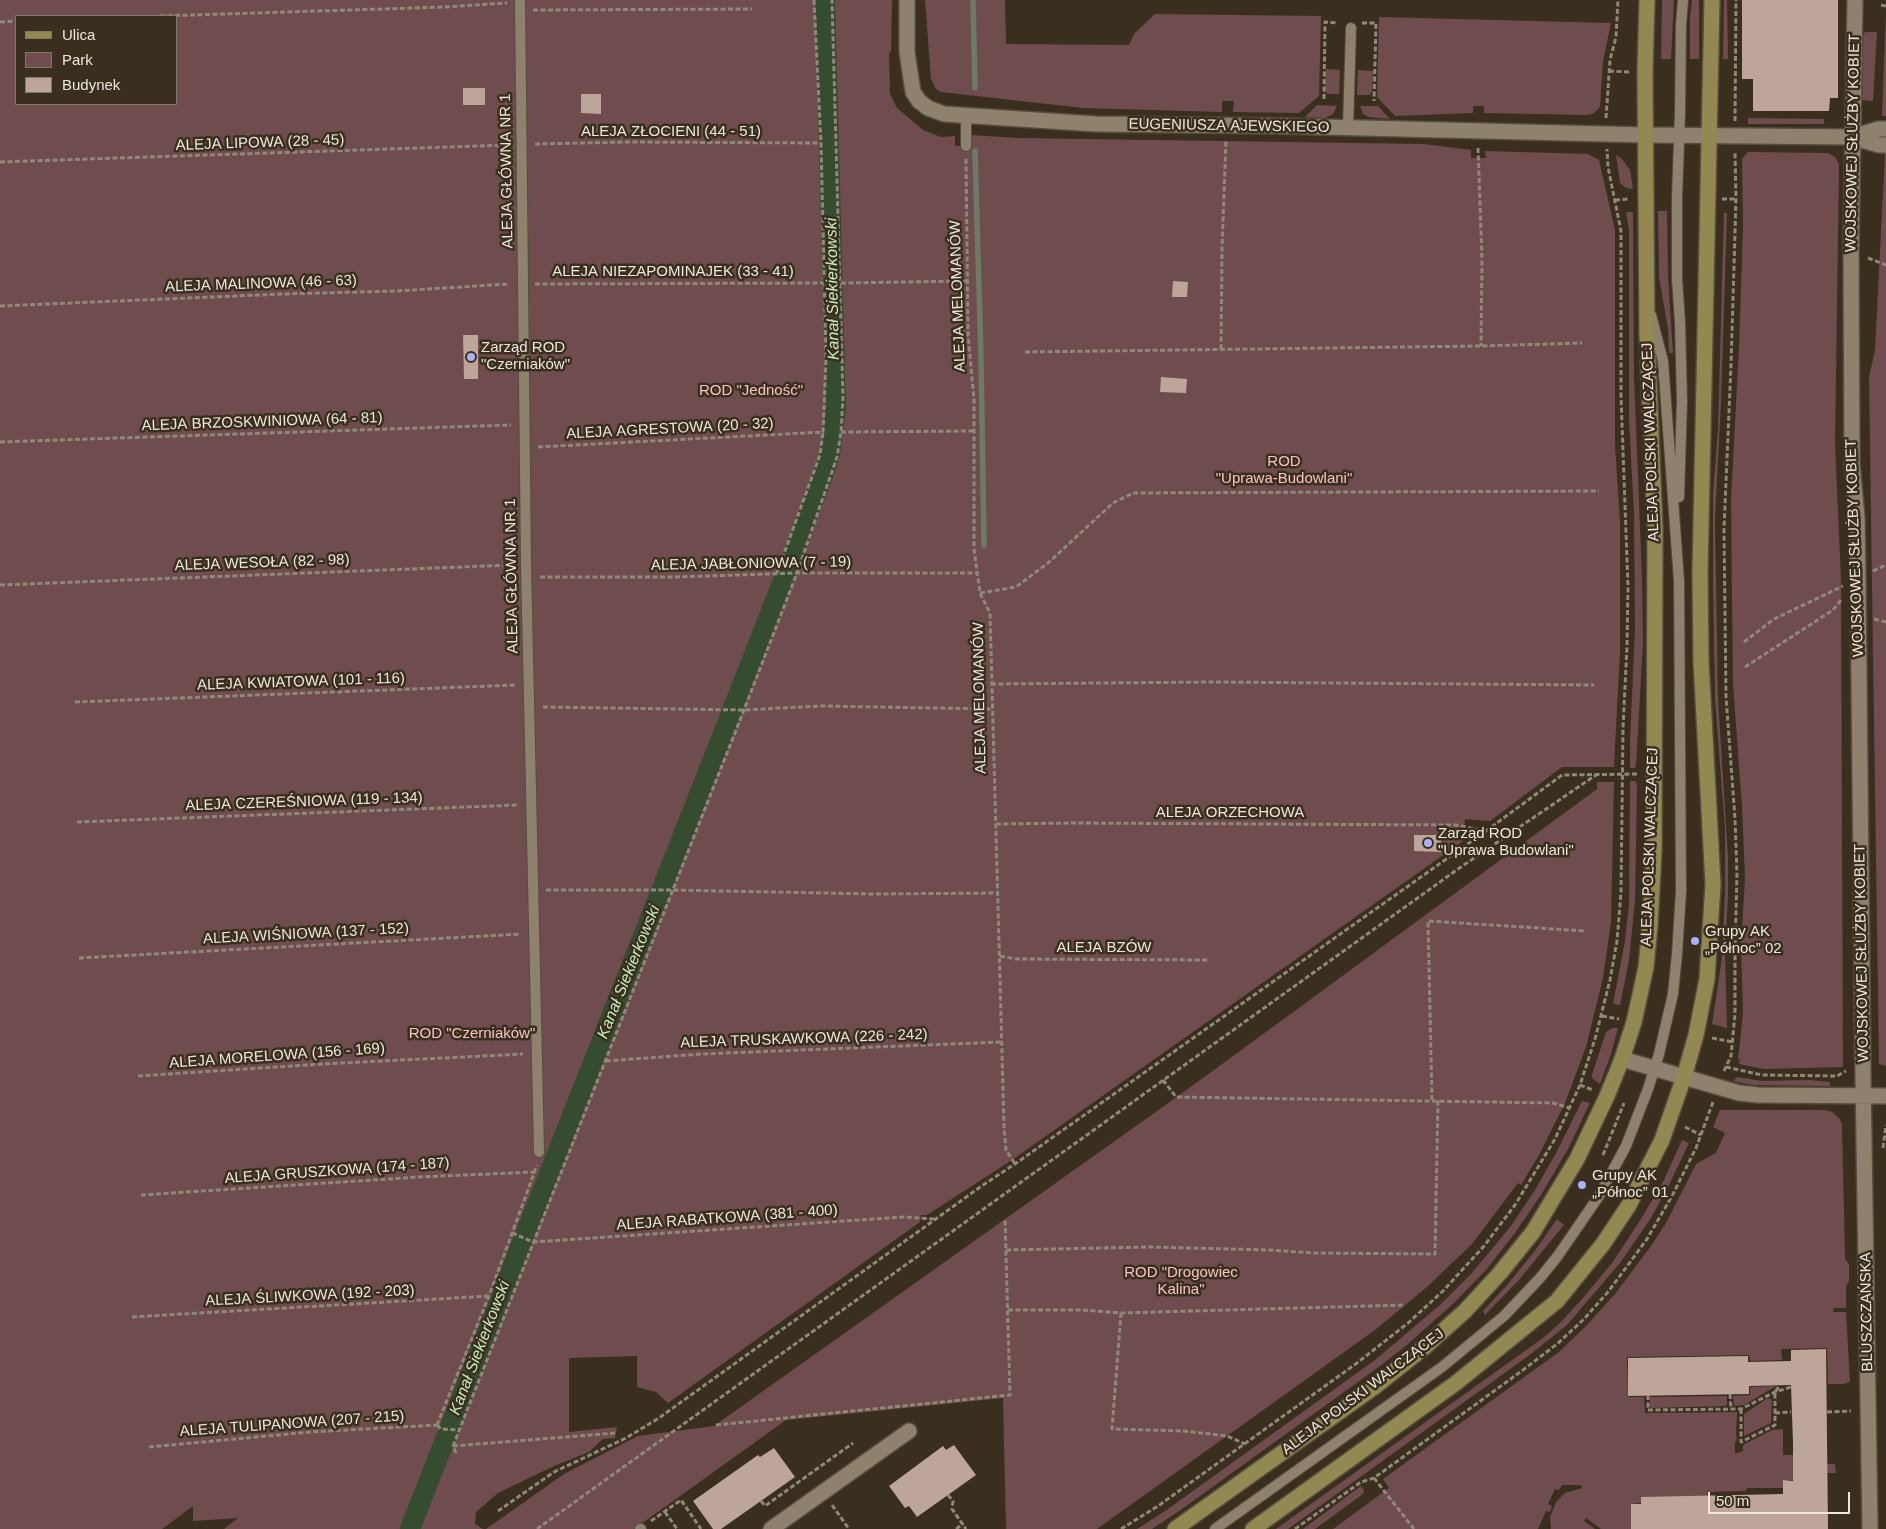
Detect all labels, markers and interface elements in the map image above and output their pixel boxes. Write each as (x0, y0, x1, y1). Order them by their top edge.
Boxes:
legend (15, 15, 178, 105)
text: Ulica (62, 26, 95, 43)
street label: WOJSKOWEJ SŁUŻBY KOBIET (1842, 34, 1864, 252)
text: Park (62, 51, 93, 68)
text: Budynek (62, 76, 120, 93)
street label: ALEJA GŁÓWNA NR 1 (497, 93, 517, 249)
street label: EUGENIUSZA AJEWSKIEGO (1128, 115, 1330, 137)
street label: ALEJA ZŁOCIENI (44 - 51) (581, 123, 761, 141)
street label: ALEJA LIPOWA (28 - 45) (175, 131, 345, 155)
water label: Kanał Siekierkowski (822, 218, 844, 360)
street label: ALEJA MELOMANÓW (946, 220, 970, 372)
street label: ALEJA NIEZAPOMINAJEK (33 - 41) (552, 263, 794, 281)
street label: ALEJA MALINOWA (46 - 63) (165, 272, 357, 296)
place label: Zarząd ROD "Czerniaków" (481, 339, 570, 374)
street label: ALEJA POLSKI WALCZĄCEJ (1639, 342, 1663, 542)
marker: Zarząd ROD "Czerniaków" (465, 351, 477, 363)
park label: ROD "Jedność" (699, 382, 803, 400)
street label: ALEJA BRZOSKWINIOWA (64 - 81) (141, 409, 383, 435)
street label: ALEJA AGRESTOWA (20 - 32) (566, 415, 774, 443)
street label: WOJSKOWEJ SŁUŻBY KOBIET (1842, 439, 1868, 657)
park label: ROD "Uprawa-Budowlani" (1216, 453, 1352, 488)
street label: ALEJA GŁÓWNA NR 1 (502, 498, 522, 654)
street label: ALEJA WESOŁA (82 - 98) (174, 551, 350, 575)
street label: ALEJA JABŁONIOWA (7 - 19) (651, 553, 851, 575)
street label: ALEJA MELOMANÓW (970, 622, 990, 774)
street label: ALEJA KWIATOWA (101 - 116) (197, 669, 405, 695)
street label: ALEJA POLSKI WALCZĄCEJ (1638, 747, 1662, 947)
street label: ALEJA CZEREŚNIOWA (119 - 134) (185, 789, 423, 815)
street label: ALEJA ORZECHOWA (1156, 804, 1304, 822)
place label: Zarząd ROD "Uprawa Budowlani" (1438, 825, 1574, 860)
marker: Zarząd ROD "Uprawa Budowlani" (1422, 837, 1434, 849)
street label: WOJSKOWEJ SŁUŻBY KOBIET (1851, 844, 1873, 1062)
water label: Kanał Siekierkowski (593, 902, 665, 1042)
street label: ALEJA WIŚNIOWA (137 - 152) (203, 920, 409, 948)
place label: Grupy AK „Północ” 02 (1705, 923, 1782, 958)
marker: Grupy AK „Północ” 02 (1689, 935, 1701, 947)
street label: ALEJA BZÓW (1056, 939, 1152, 957)
park label: ROD "Czerniaków" (409, 1025, 535, 1043)
street label: ALEJA TRUSKAWKOWA (226 - 242) (680, 1026, 928, 1052)
street label: ALEJA MORELOWA (156 - 169) (169, 1039, 385, 1073)
street label: ALEJA GRUSZKOWA (174 - 187) (224, 1154, 450, 1188)
place label: Grupy AK „Północ” 01 (1592, 1167, 1669, 1202)
marker: Grupy AK „Północ” 01 (1576, 1179, 1588, 1191)
street label: ALEJA RABATKOWA (381 - 400) (616, 1201, 838, 1235)
street label: BLUSZCZAŃSKA (1857, 1252, 1877, 1372)
park label: ROD "Drogowiec Kalina" (1124, 1264, 1238, 1299)
water label: Kanał Siekierkowski (446, 1278, 514, 1418)
street label: ALEJA ŚLIWKOWA (192 - 203) (205, 1282, 415, 1310)
street label: ALEJA POLSKI WALCZĄCEJ (1278, 1325, 1448, 1459)
street label: ALEJA TULIPANOWA (207 - 215) (179, 1407, 405, 1441)
scale bar (1711, 1482, 1854, 1514)
text: 50 m (1716, 1492, 1749, 1509)

